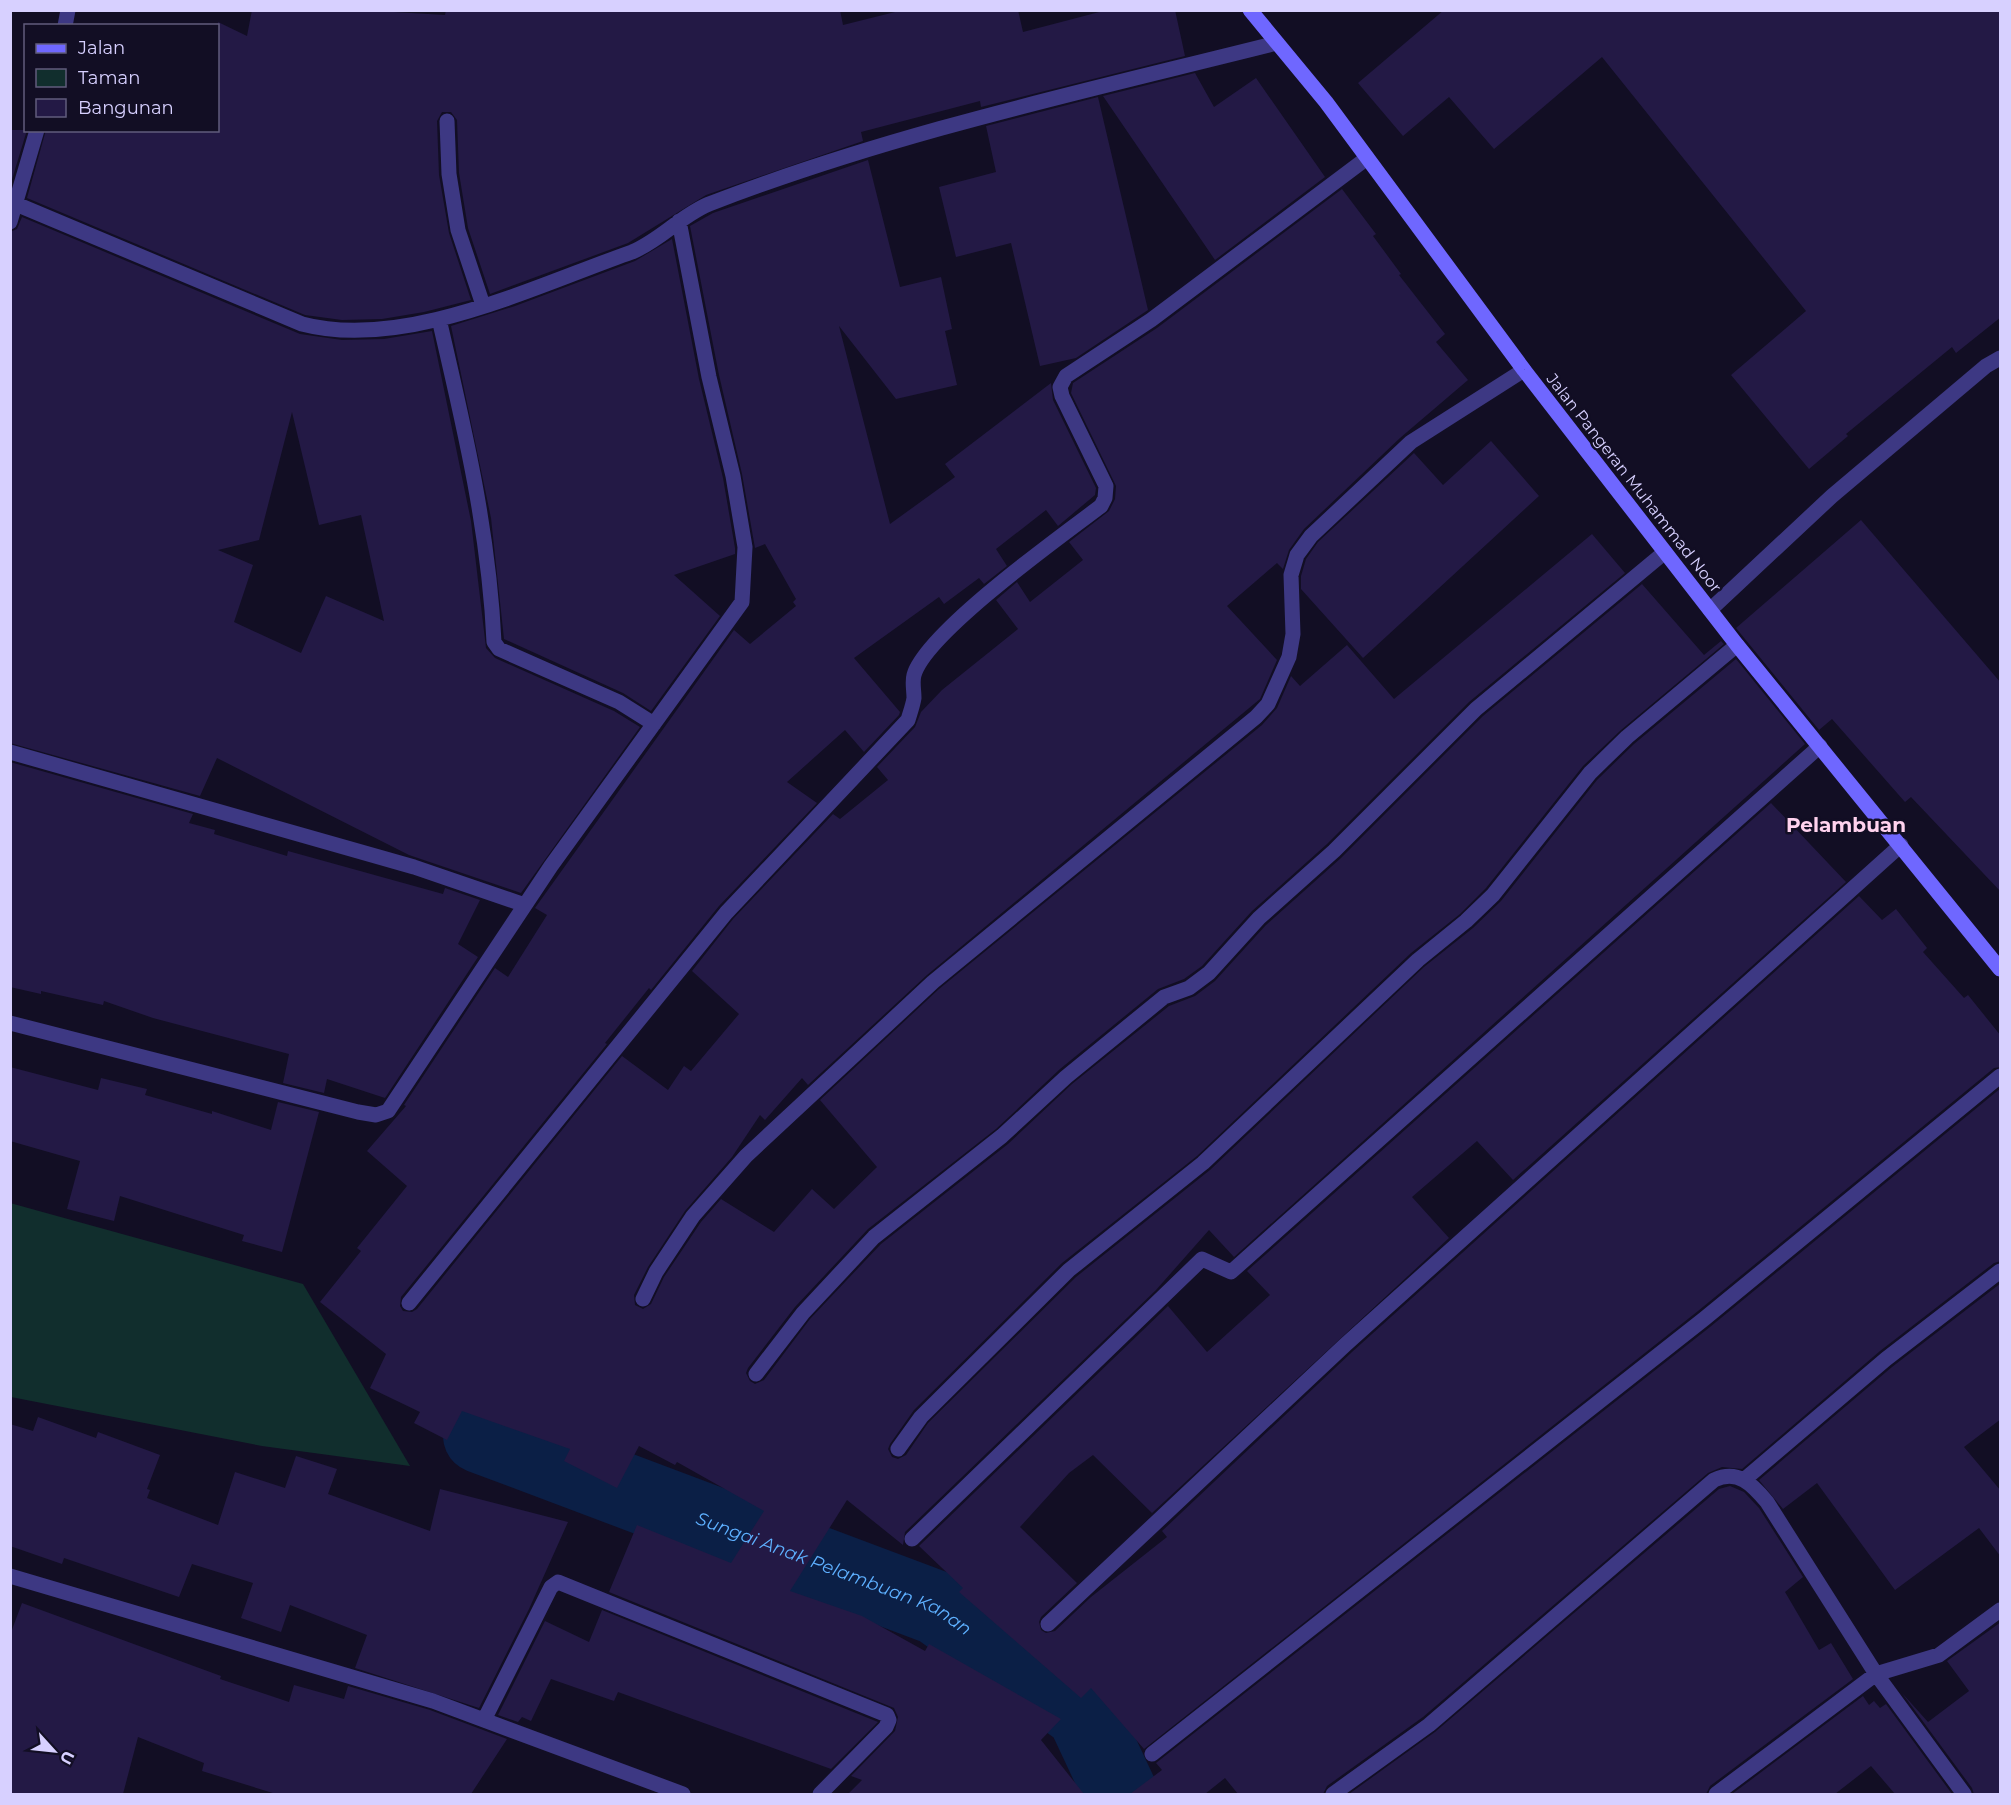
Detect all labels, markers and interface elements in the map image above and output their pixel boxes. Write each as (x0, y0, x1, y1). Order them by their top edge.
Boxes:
legend (24, 24, 219, 132)
text: Jalan (77, 37, 125, 59)
text: Taman (78, 67, 140, 89)
text: Bangunan (78, 97, 174, 119)
street label: Jalan Pangeran Muhammad Noor (1542, 369, 1725, 596)
district label: Pelambuan (1786, 813, 1906, 837)
water label: Sungai Anak Pelambuan Kanan (693, 1507, 976, 1640)
north arrow (24, 1721, 84, 1781)
text: U (56, 1748, 78, 1768)

